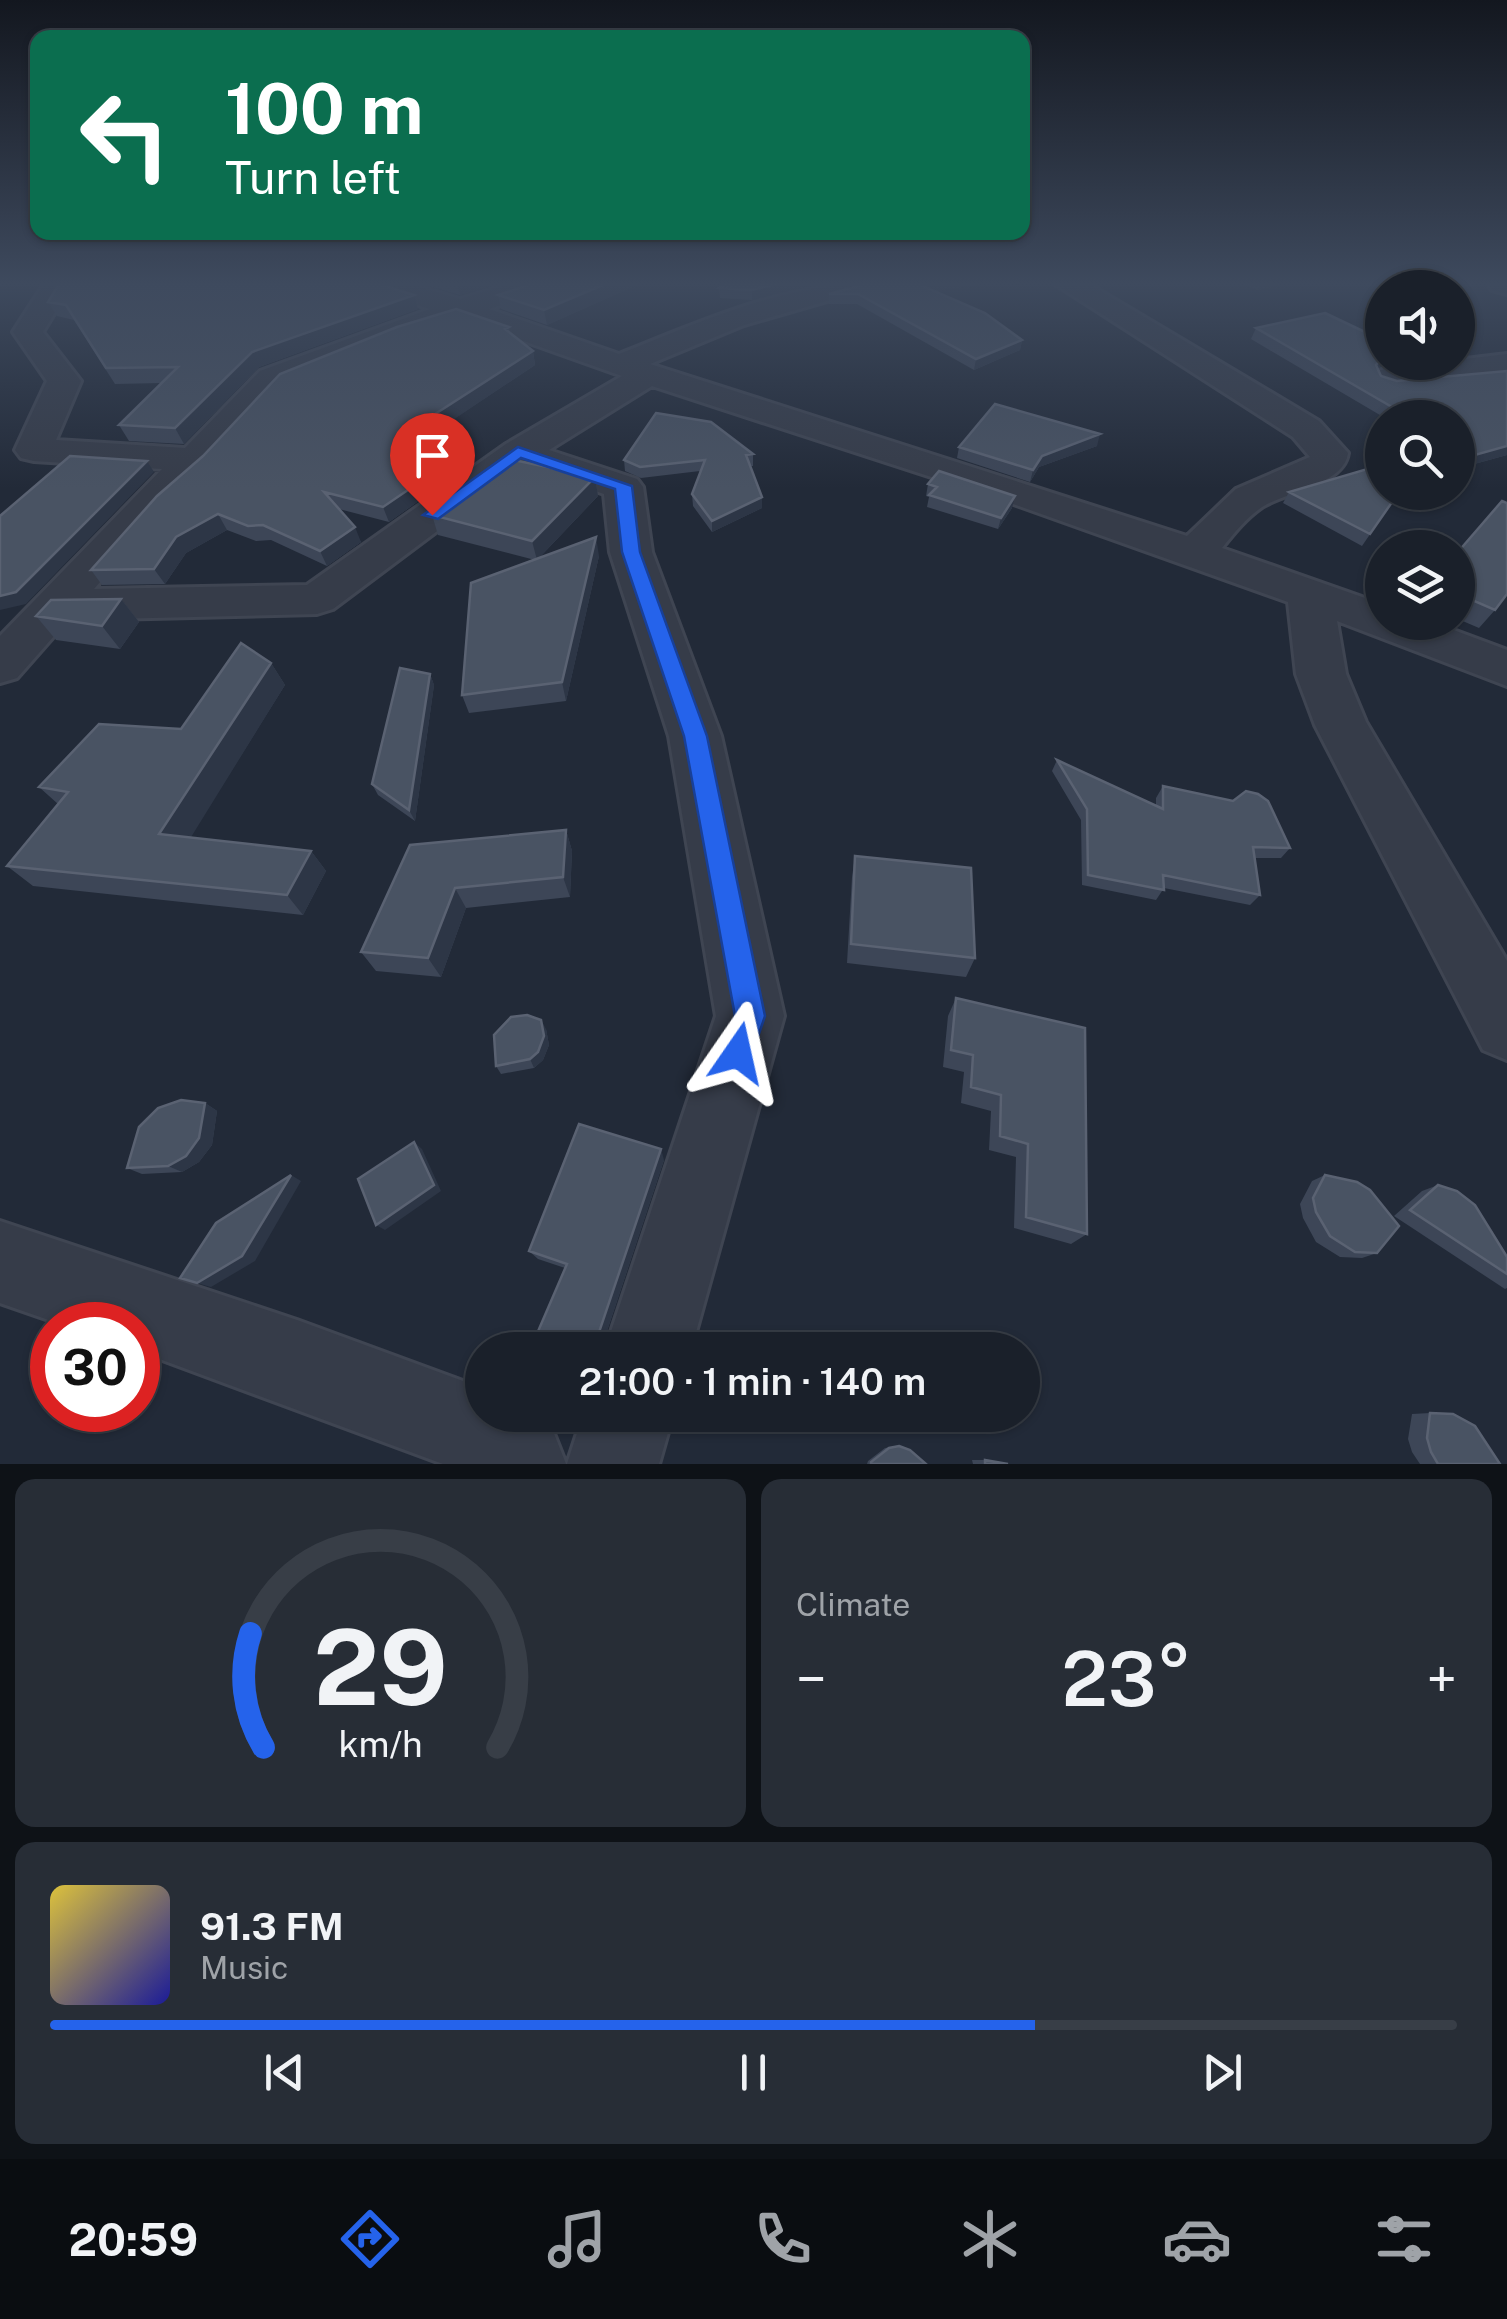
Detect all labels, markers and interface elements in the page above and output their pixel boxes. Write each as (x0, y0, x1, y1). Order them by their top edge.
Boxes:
text: 100 m (225, 67, 423, 150)
icon: left (60, 70, 190, 200)
text: Turn left (225, 151, 401, 204)
map controls (1365, 270, 1475, 640)
button: sound (1365, 270, 1475, 380)
button: search (1365, 400, 1475, 510)
pin (390, 413, 475, 516)
icon: arrive (405, 428, 460, 483)
button: layers (1365, 530, 1475, 640)
position arrow (686, 1001, 790, 1105)
speed limit sign: 30 (30, 1302, 160, 1432)
text: 21:00 · 1 min · 140 m (579, 1359, 926, 1404)
text: Climate (796, 1586, 910, 1623)
text: 29 (313, 1606, 448, 1728)
text: 23° (1061, 1635, 1192, 1723)
text: − (796, 1647, 827, 1711)
text: + (1426, 1647, 1457, 1711)
text: km/h (338, 1723, 423, 1765)
text: 91.3 FM (200, 1904, 344, 1949)
text: Music (200, 1949, 288, 1986)
icon: previous (257, 2045, 312, 2100)
icon: pause (726, 2045, 781, 2100)
icon: next (1195, 2045, 1250, 2100)
icon: directions (335, 2204, 405, 2274)
icon: music (542, 2204, 612, 2274)
icon: phone (748, 2204, 818, 2274)
icon: climate (955, 2204, 1025, 2274)
icon: car (1162, 2204, 1232, 2274)
icon: filters (1369, 2204, 1439, 2274)
text: 20:59 (68, 2213, 198, 2266)

